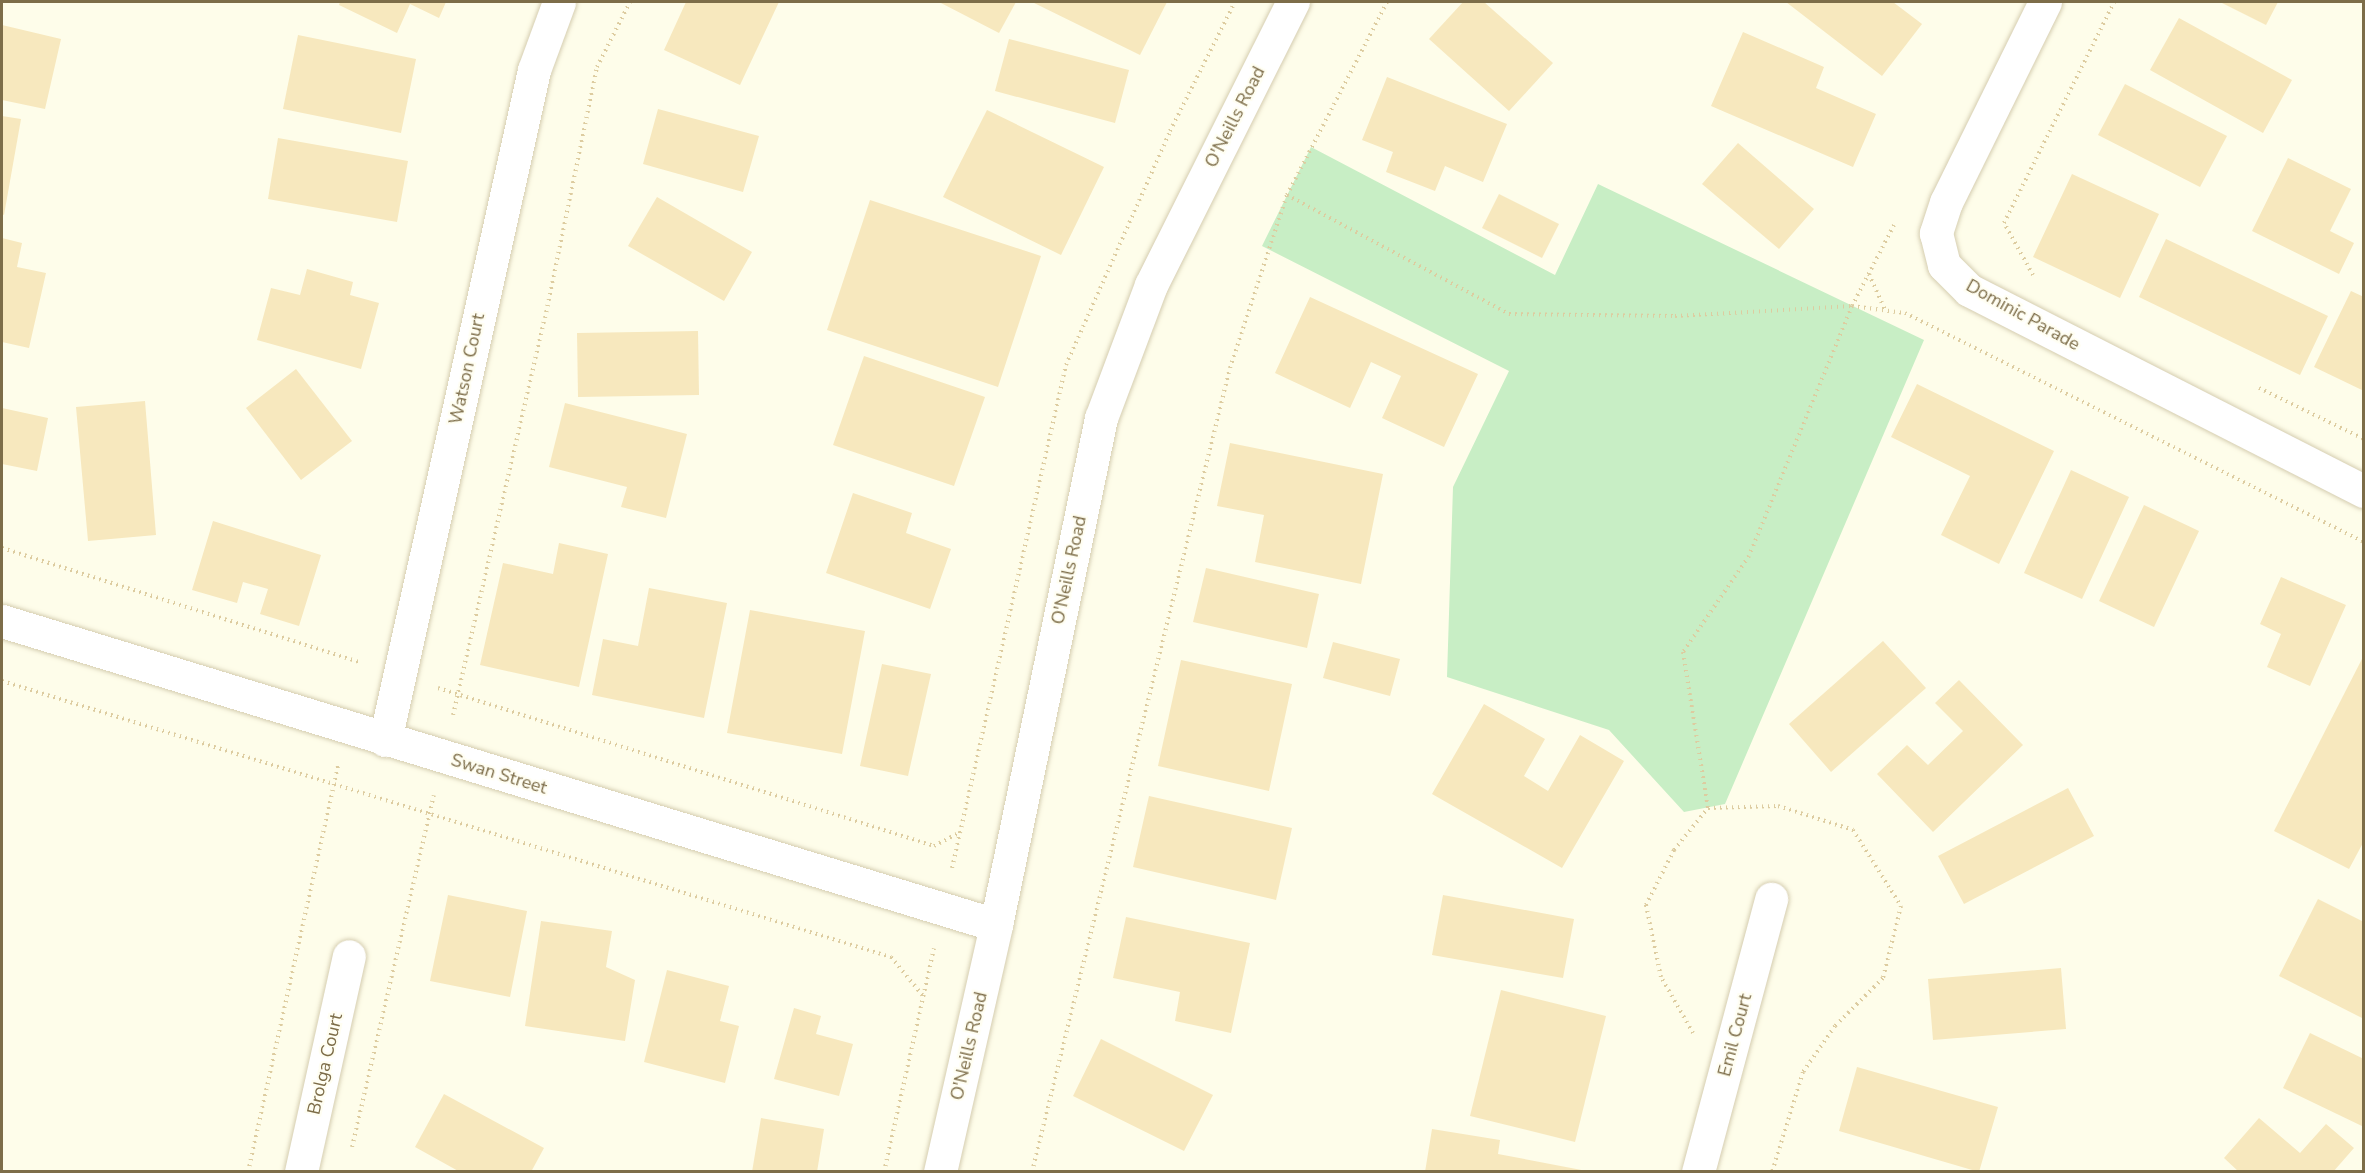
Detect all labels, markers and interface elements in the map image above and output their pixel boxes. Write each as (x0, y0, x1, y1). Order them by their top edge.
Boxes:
street label: O'Neills Road (1200, 63, 1270, 171)
street label: Dominic Parade (1962, 275, 2084, 355)
street label: Watson Court (445, 312, 489, 426)
street label: O'Neills Road (1047, 514, 1091, 626)
street label: Swan Street (448, 749, 550, 799)
street label: O'Neills Road (946, 990, 992, 1102)
street label: Emil Court (1714, 991, 1756, 1079)
street label: Brolga Court (303, 1011, 347, 1117)

